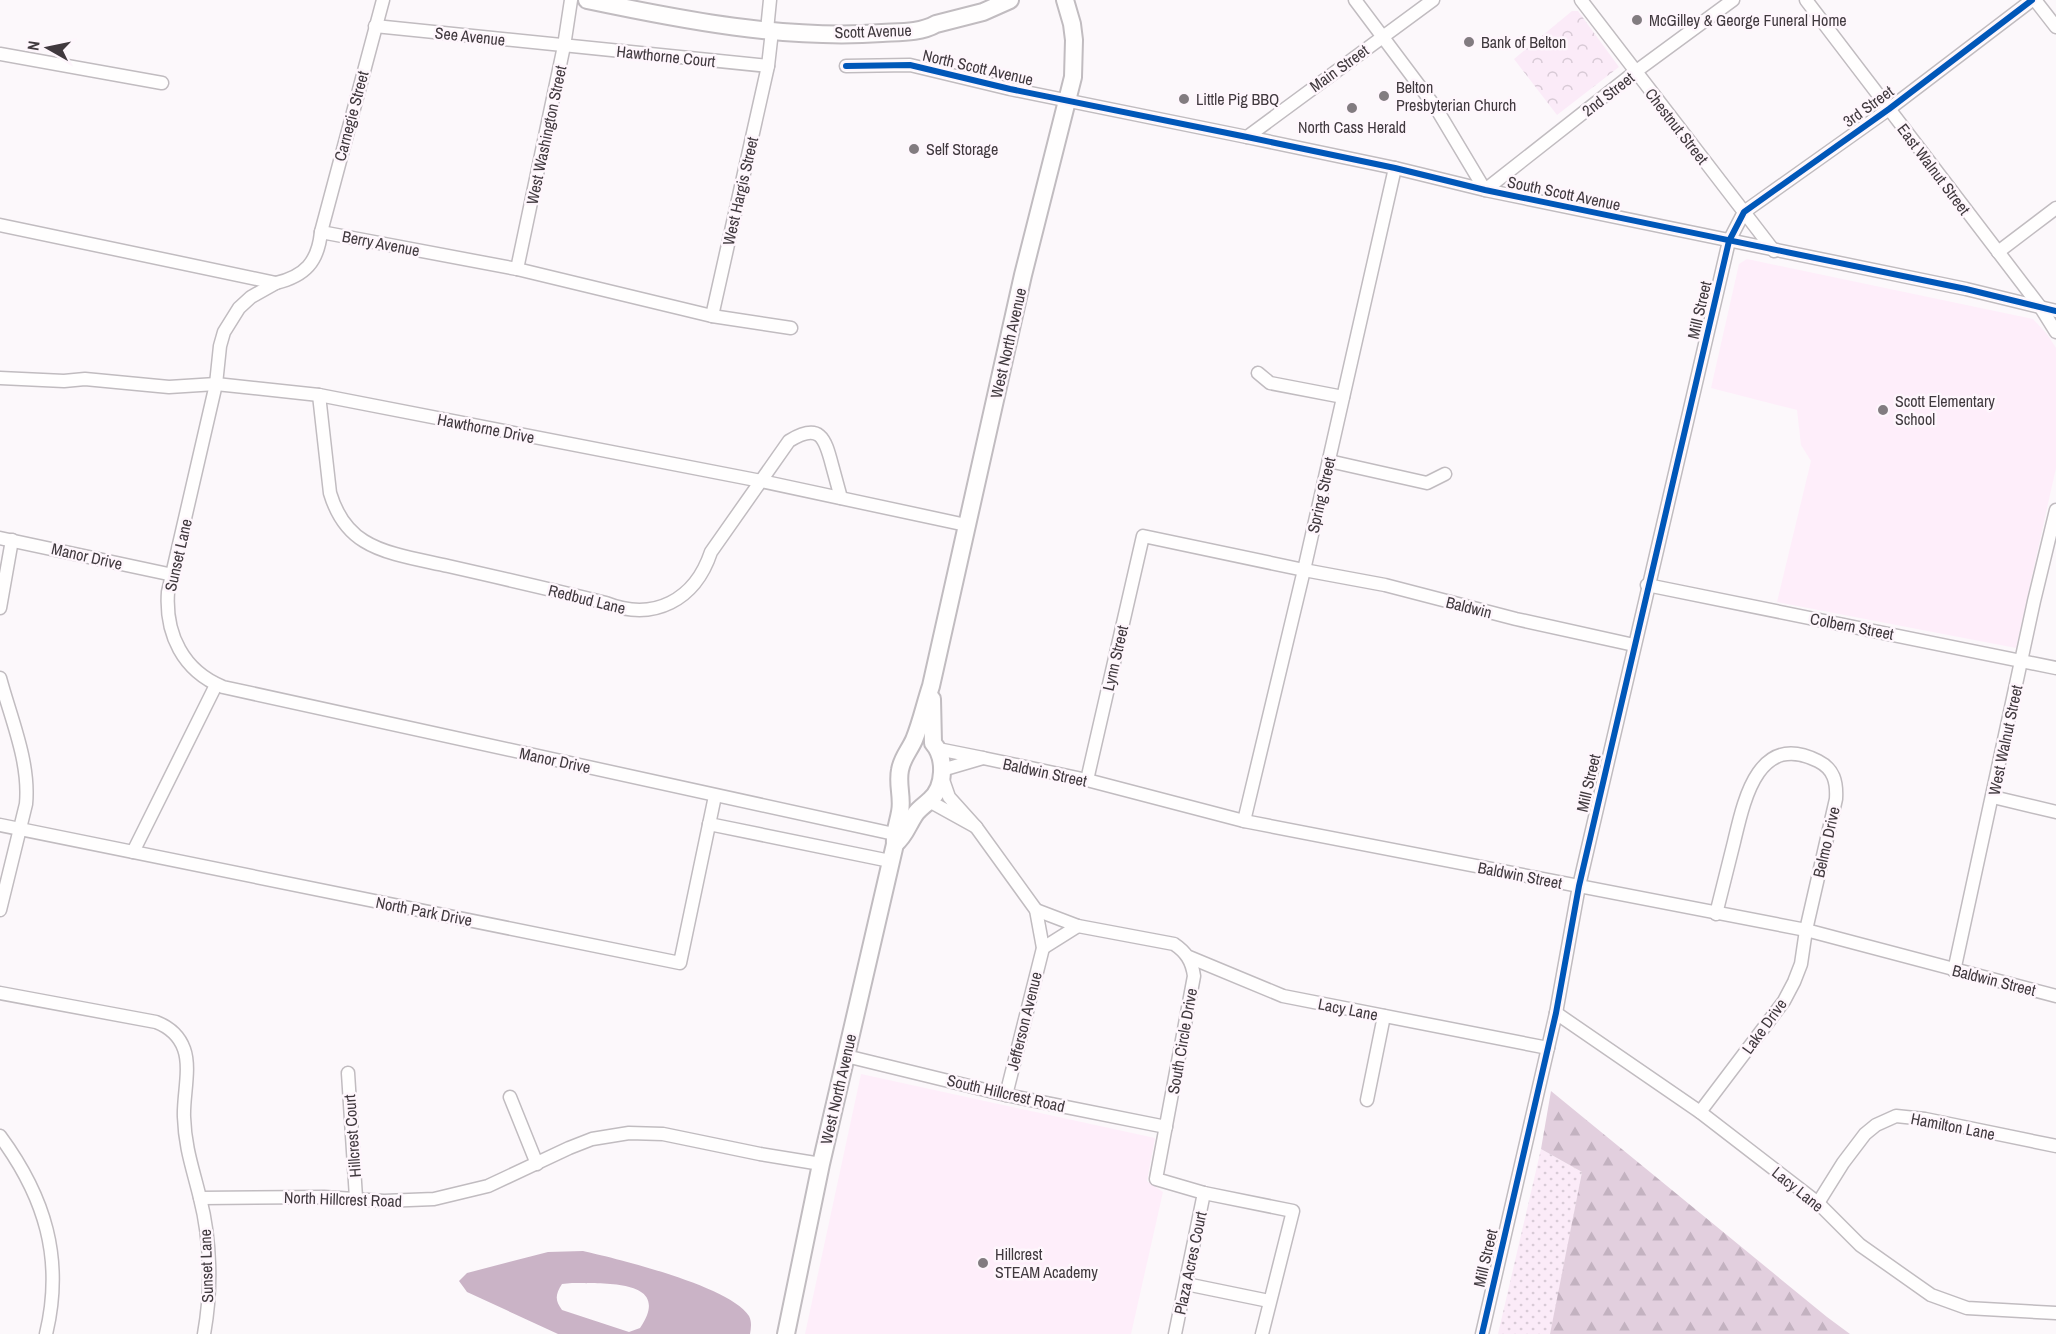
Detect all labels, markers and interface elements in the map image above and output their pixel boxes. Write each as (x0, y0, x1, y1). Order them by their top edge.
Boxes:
place label: McGilley & George Funeral Home (1649, 9, 1847, 31)
marker: McGilley & George Funeral Home (1630, 13, 1644, 27)
north arrow (18, 18, 78, 78)
street label: Scott Avenue (834, 19, 912, 43)
street label: See Avenue (434, 21, 506, 51)
place label: Bank of Belton (1481, 31, 1566, 53)
marker: Bank of Belton (1462, 35, 1476, 49)
text: N (22, 39, 45, 52)
street label: Main Street (1305, 39, 1373, 97)
street label: Hawthorne Court (616, 40, 717, 72)
street label: North Scott Avenue (921, 44, 1035, 90)
street label: West Washington Street (521, 63, 572, 206)
street label: 2nd Street (1577, 66, 1639, 121)
street label: Carnegie Street (328, 68, 374, 164)
place label: Belton Presbyterian Church (1396, 76, 1516, 116)
street label: 3rd Street (1838, 80, 1898, 132)
street label: Chestnut Street (1640, 83, 1714, 169)
place label: Little Pig BBQ (1196, 88, 1279, 110)
marker: Belton Presbyterian Church (1377, 89, 1391, 103)
marker: Little Pig BBQ (1177, 92, 1191, 106)
marker: North Cass Herald (1345, 101, 1359, 115)
place label: North Cass Herald (1298, 116, 1406, 138)
street label: East Walnut Street (1892, 119, 1976, 219)
street label: West Hargis Street (717, 134, 763, 247)
place label: Self Storage (926, 138, 998, 160)
marker: Self Storage (907, 142, 921, 156)
street label: South Scott Avenue (1505, 170, 1623, 216)
street label: Berry Avenue (340, 225, 422, 261)
street label: Mill Street (1682, 278, 1716, 341)
street label: West North Avenue (985, 286, 1031, 400)
place label: Scott Elementary School (1895, 390, 1995, 430)
marker: Scott Elementary School (1876, 403, 1890, 417)
street label: Hawthorne Drive (436, 408, 536, 448)
street label: Spring Street (1302, 455, 1340, 535)
street label: Sunset Lane (159, 517, 197, 593)
street label: Manor Drive (49, 537, 125, 575)
street label: Redbud Lane (546, 579, 628, 619)
street label: Baldwin (1444, 591, 1494, 623)
street label: Colbern Street (1808, 607, 1896, 645)
street label: Lynn Street (1097, 623, 1133, 693)
street label: West Walnut Street (1983, 682, 2028, 797)
street label: Manor Drive (517, 742, 593, 778)
street label: Mill Street (1571, 751, 1605, 814)
street label: Baldwin Street (1001, 752, 1089, 792)
street label: Belmo Drive (1807, 804, 1845, 880)
street label: Baldwin Street (1476, 856, 1564, 894)
street label: North Park Drive (374, 891, 474, 931)
street label: Baldwin Street (1950, 959, 2038, 1001)
street label: Jefferson Avenue (1001, 969, 1047, 1073)
street label: South Circle Drive (1162, 986, 1202, 1096)
street label: Lacy Lane (1316, 992, 1380, 1026)
street label: Lake Drive (1736, 994, 1792, 1058)
street label: West North Avenue (815, 1032, 861, 1146)
street label: South Hillcrest Road (945, 1069, 1067, 1117)
street label: Hillcrest Court (338, 1093, 366, 1178)
street label: Hamilton Lane (1909, 1107, 1997, 1145)
street label: Lacy Lane (1768, 1161, 1828, 1217)
street label: North Hillcrest Road (284, 1186, 402, 1212)
street label: Plaza Acres Court (1168, 1209, 1212, 1317)
street label: Mill Street (1468, 1226, 1502, 1289)
street label: Sunset Lane (194, 1229, 218, 1303)
place label: Hillcrest STEAM Academy (995, 1243, 1098, 1283)
marker: Hillcrest STEAM Academy (976, 1256, 990, 1270)

